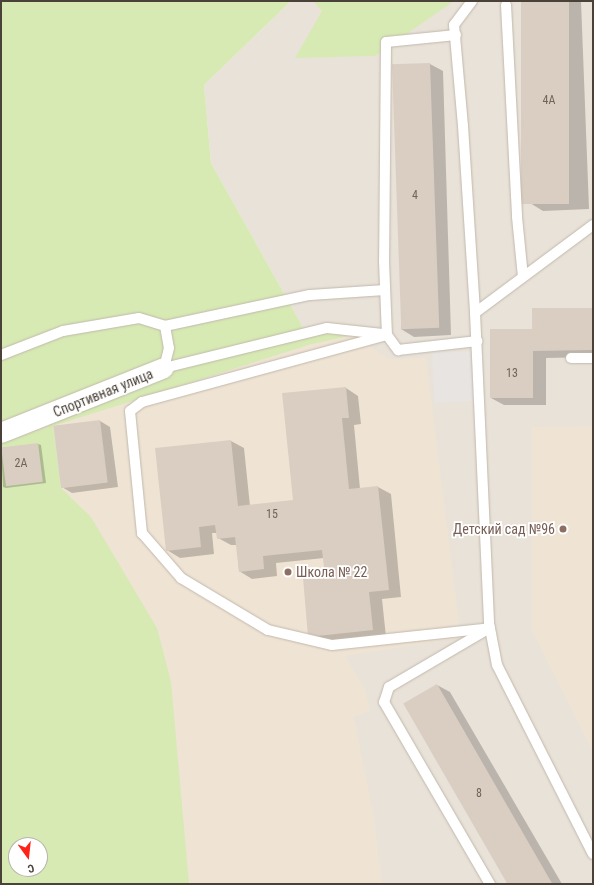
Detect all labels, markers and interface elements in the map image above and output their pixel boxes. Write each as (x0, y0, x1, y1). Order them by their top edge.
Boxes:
house number: 4А (543, 94, 555, 108)
house number: 4 (412, 189, 418, 203)
street label: Спортивная улица (51, 365, 155, 421)
house number: 13 (506, 367, 518, 381)
house number: 2А (15, 457, 27, 471)
house number: 15 (266, 508, 278, 522)
place label: Детский сад №96 (453, 521, 555, 537)
marker: Детский сад №96 (558, 524, 568, 534)
place label: Школа № 22 (296, 564, 367, 580)
marker: Школа № 22 (283, 567, 293, 577)
house number: 8 (476, 787, 482, 801)
north arrow (8, 837, 48, 877)
text: С (26, 861, 36, 875)

